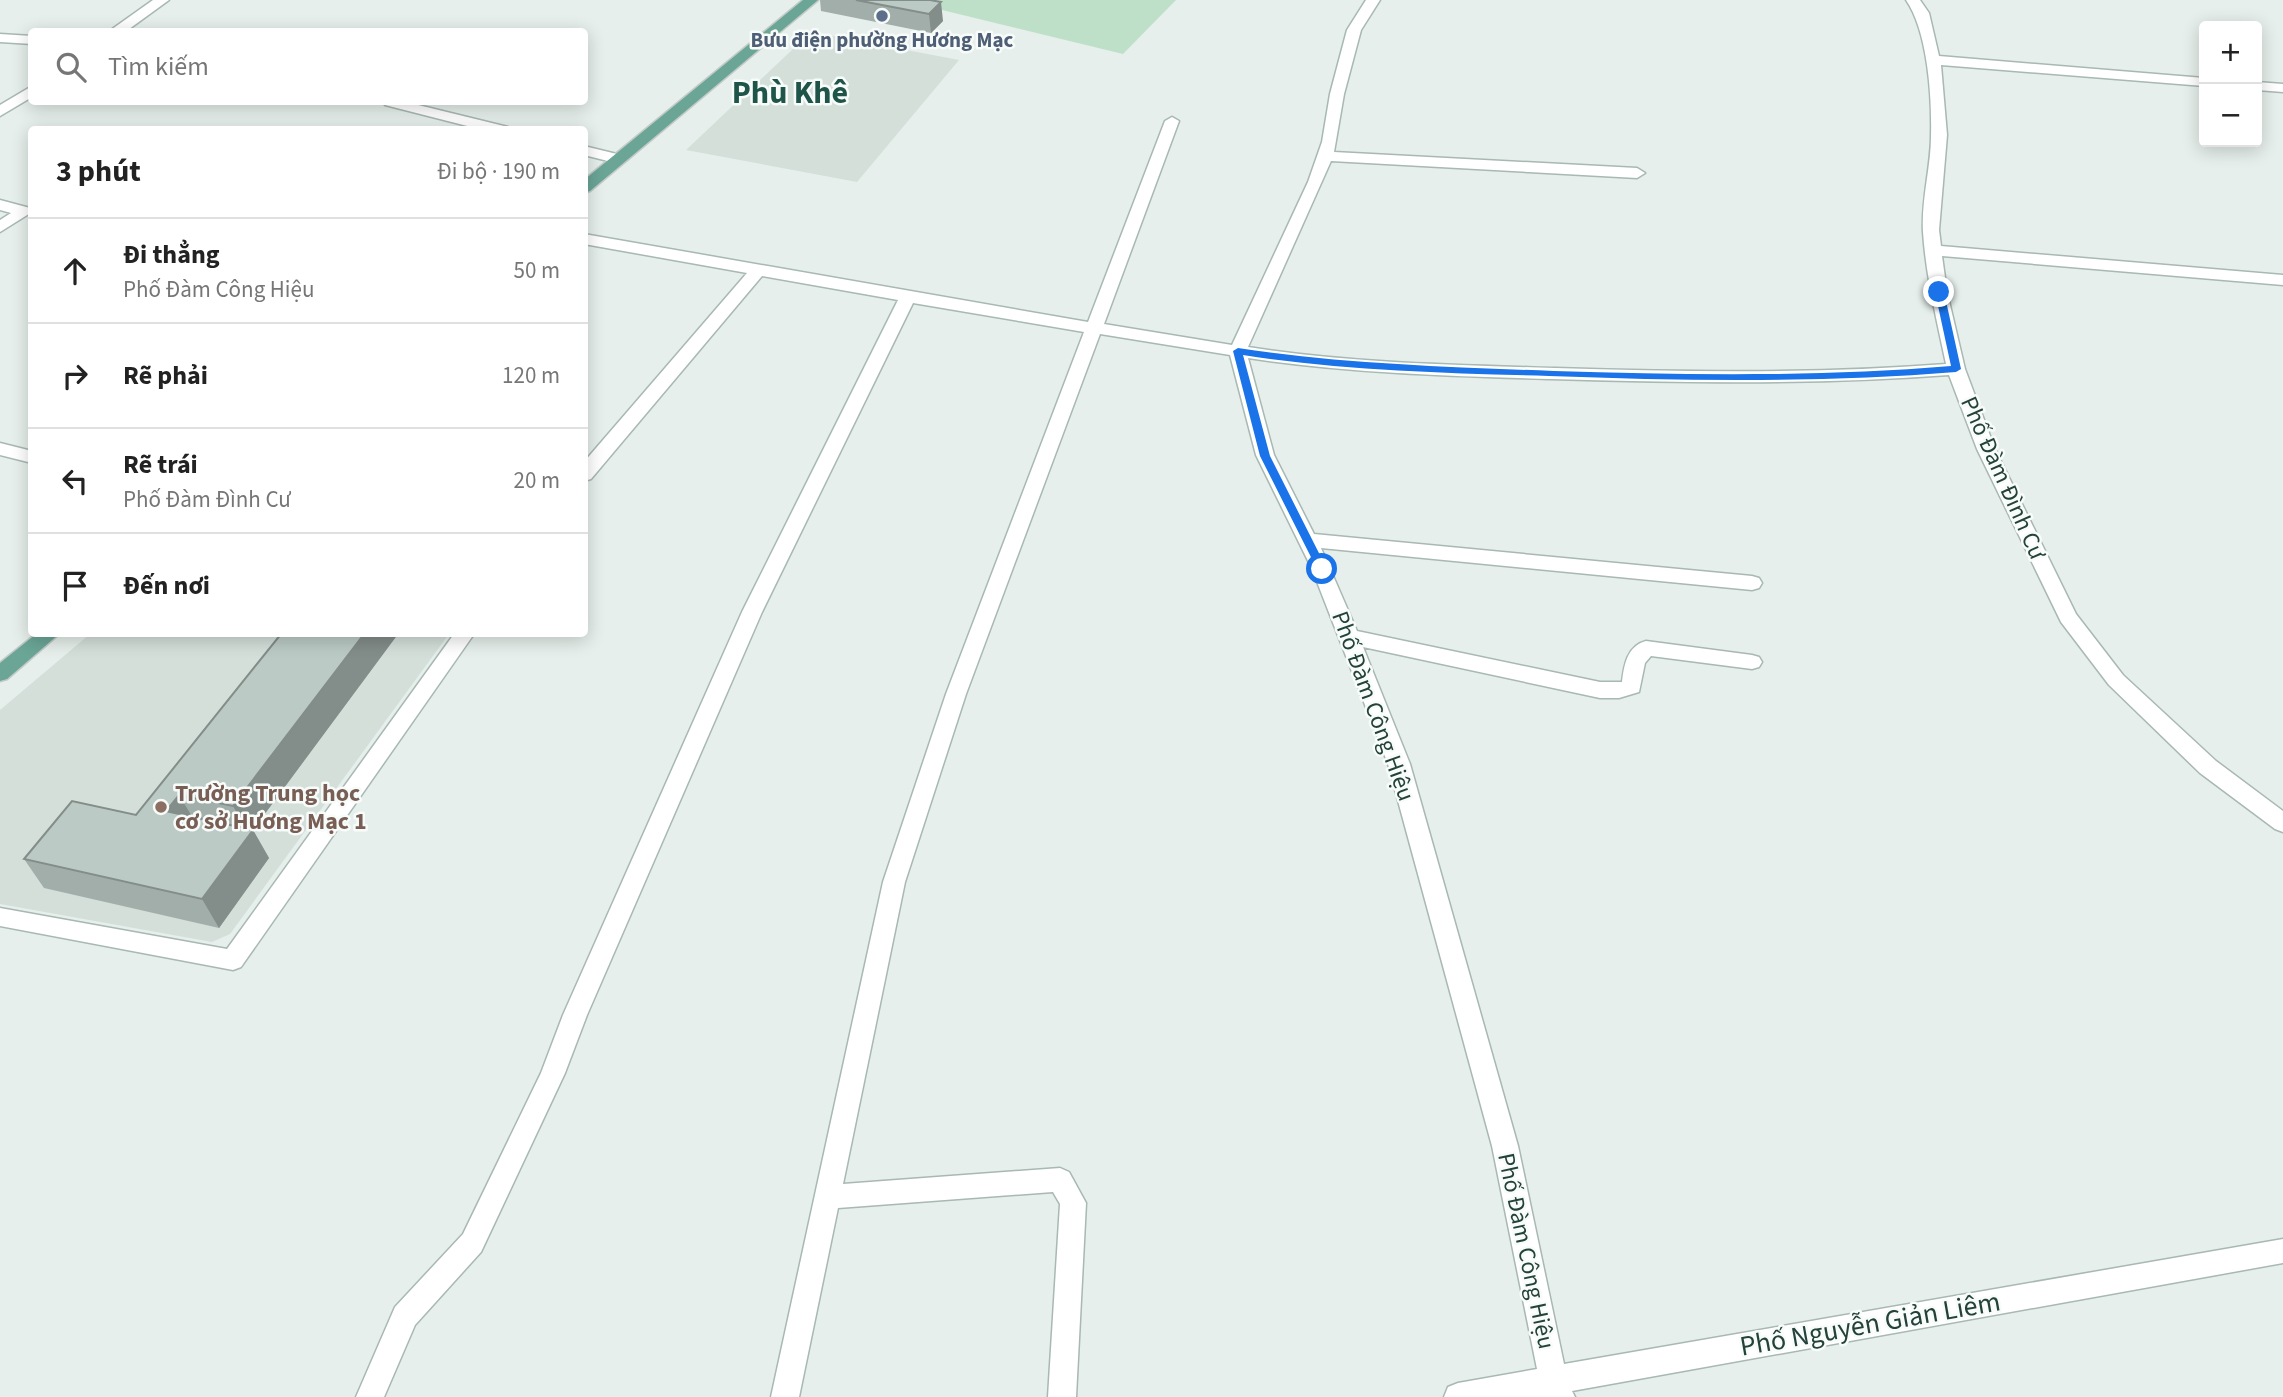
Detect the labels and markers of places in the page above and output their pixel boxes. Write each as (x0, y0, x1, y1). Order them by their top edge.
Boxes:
marker: Bưu điện phường Hương Mạc (874, 8, 890, 24)
place label: Bưu điện phường Hương Mạc (751, 25, 1014, 55)
place label: Trường Trung học cơ sở Hương Mạc 1 (175, 776, 367, 839)
marker: Trường Trung học cơ sở Hương Mạc 1 (153, 799, 169, 815)

